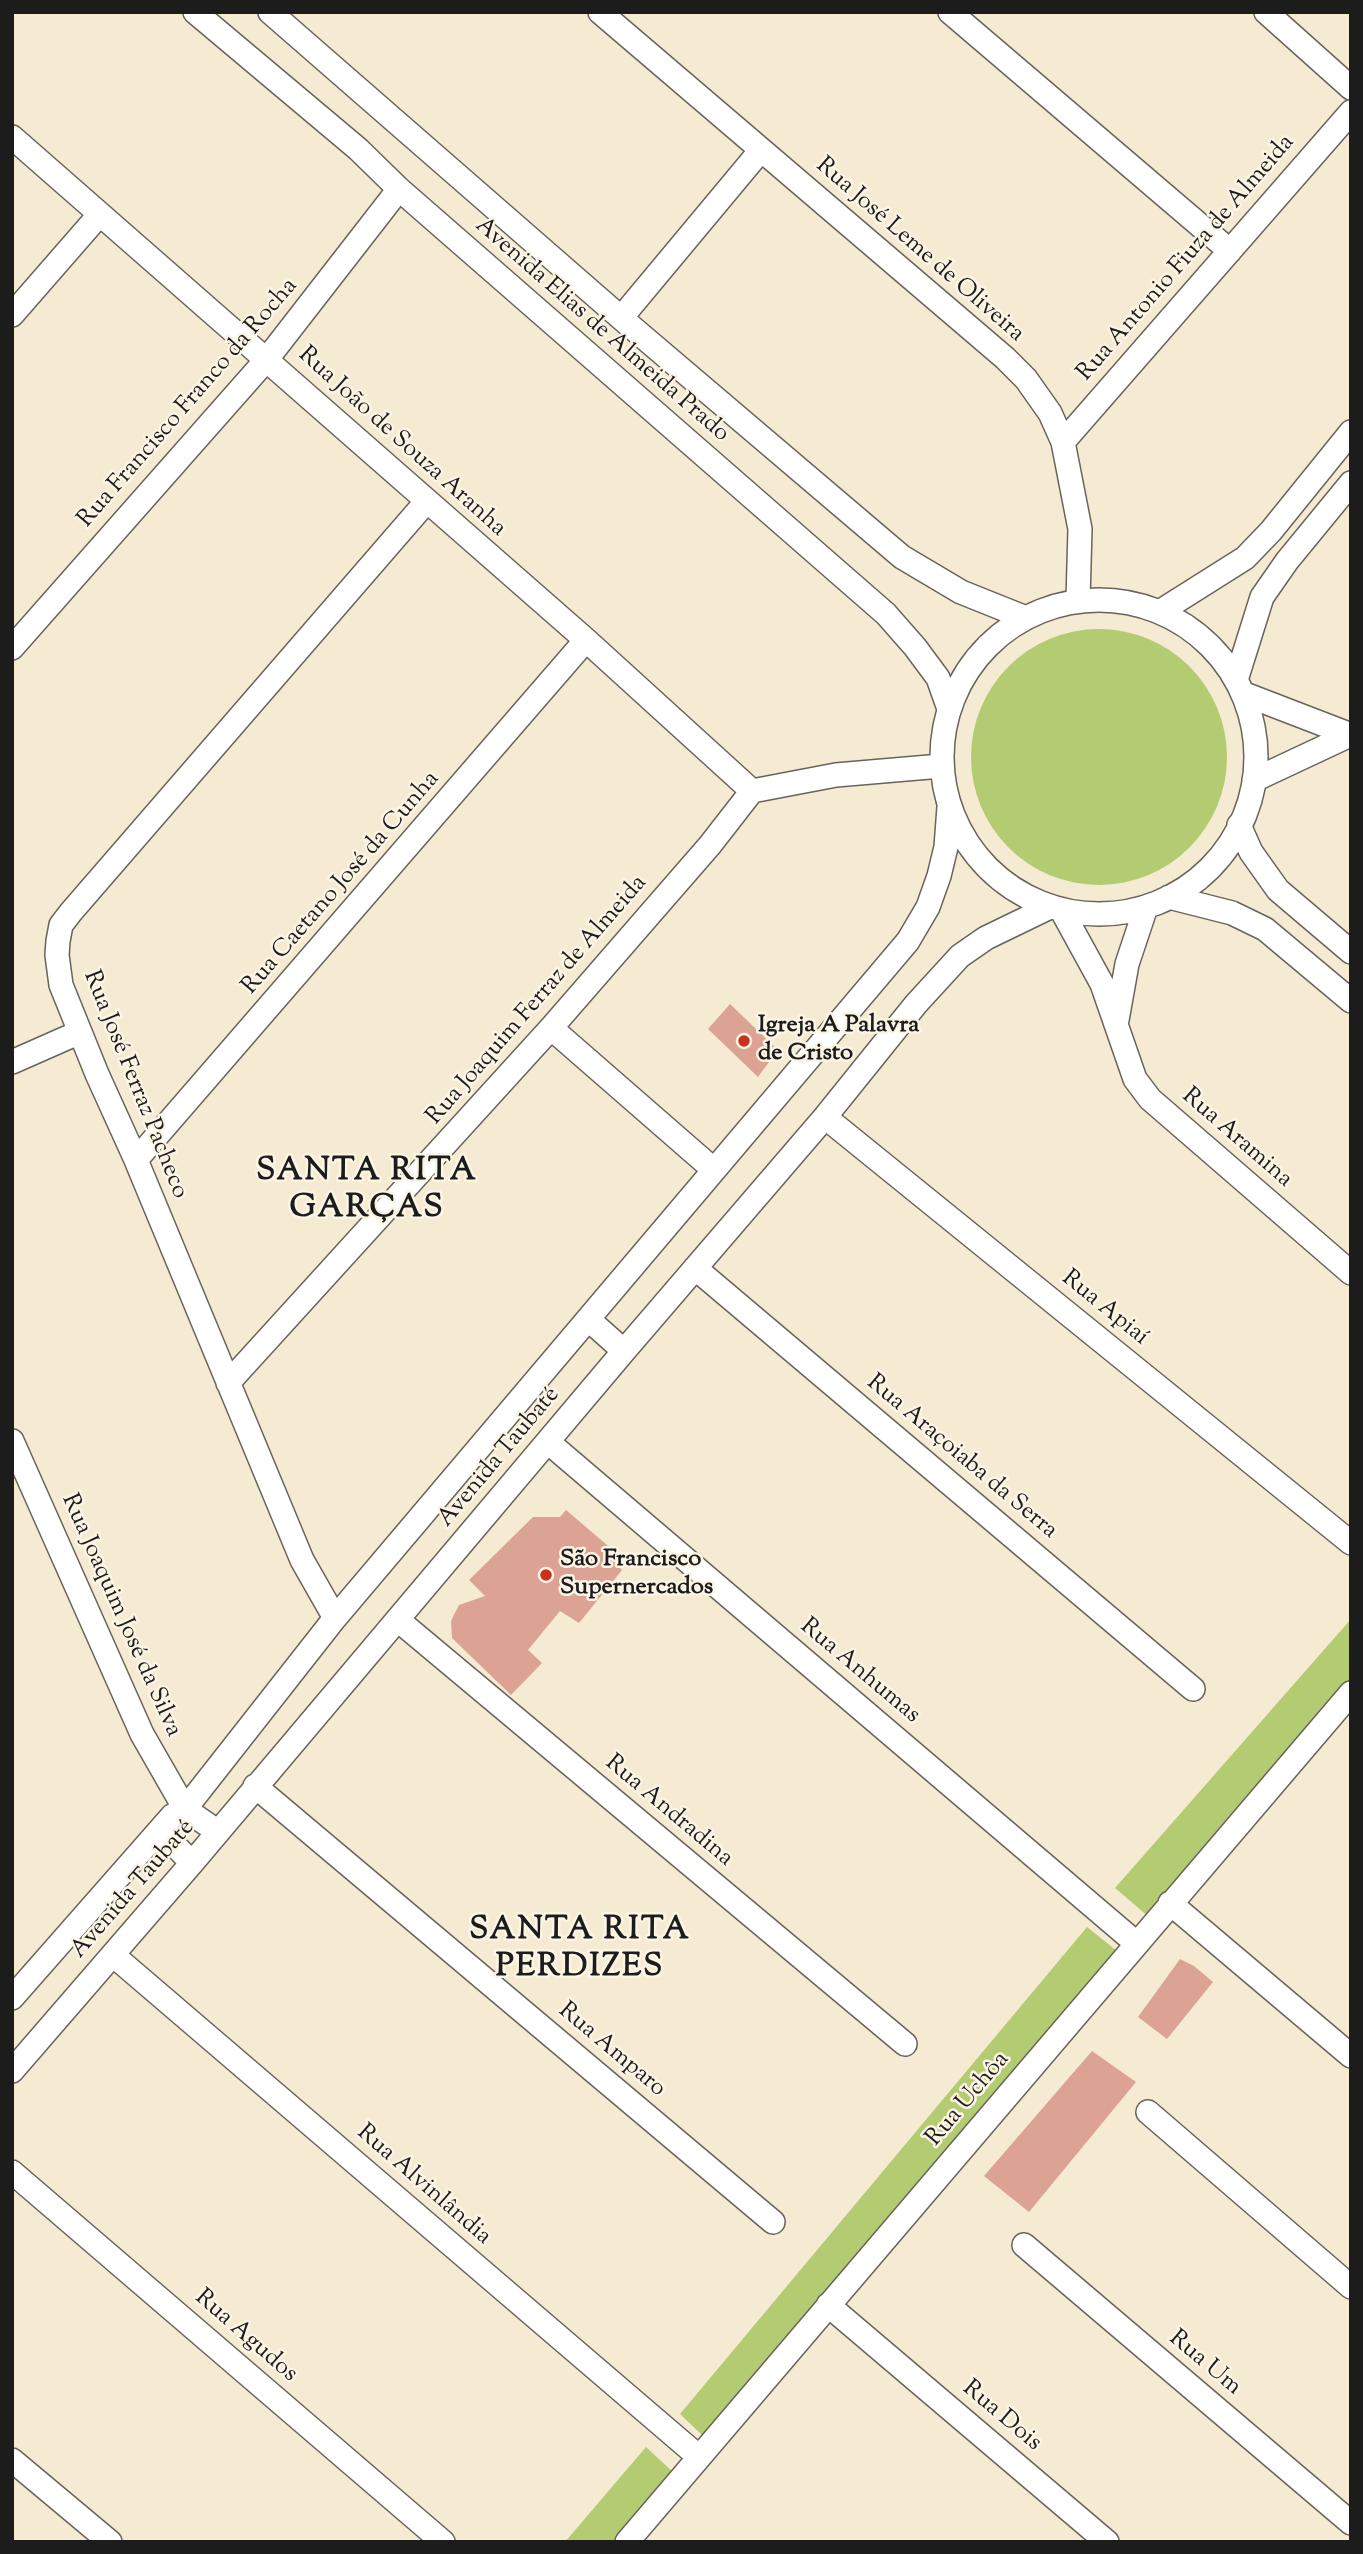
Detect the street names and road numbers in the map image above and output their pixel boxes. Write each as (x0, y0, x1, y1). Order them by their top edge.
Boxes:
street label: Rua Antonio Fiuza de Almeida (1072, 130, 1302, 388)
street label: Rua José Leme de Oliveira (809, 152, 1029, 350)
street label: Avenida Elias de Almeida Prado (468, 213, 734, 449)
street label: Rua Francisco Franco da Rocha (73, 273, 305, 535)
street label: Rua João de Souza Aranha (291, 342, 511, 544)
street label: Rua Caetano José da Cunha (237, 766, 447, 1002)
street label: Rua Joaquim Ferraz de Almeida (422, 870, 654, 1132)
street label: Rua José Ferraz Pacheco (75, 967, 193, 1203)
street label: Rua Aramina (1175, 1083, 1297, 1195)
street label: Rua Apiaí (1055, 1265, 1153, 1353)
street label: Rua Araçoiaba da Serra (860, 1370, 1062, 1546)
street label: Avenida Taubaté (433, 1382, 567, 1534)
street label: Rua Joaquim José da Silva (53, 1490, 187, 1742)
street label: Rua Anhumas (793, 1613, 925, 1731)
street label: Rua Andradina (598, 1750, 738, 1874)
street label: Avenida Taubaté (66, 1815, 202, 1965)
street label: Rua Amparo (551, 1998, 671, 2104)
street label: Rua Uchôa (921, 2047, 1017, 2153)
street label: Rua Alvinlândia (350, 2120, 496, 2252)
street label: Rua Agudos (188, 2284, 302, 2390)
street label: Rua Um (1162, 2325, 1246, 2403)
street label: Rua Dois (955, 2375, 1047, 2459)

